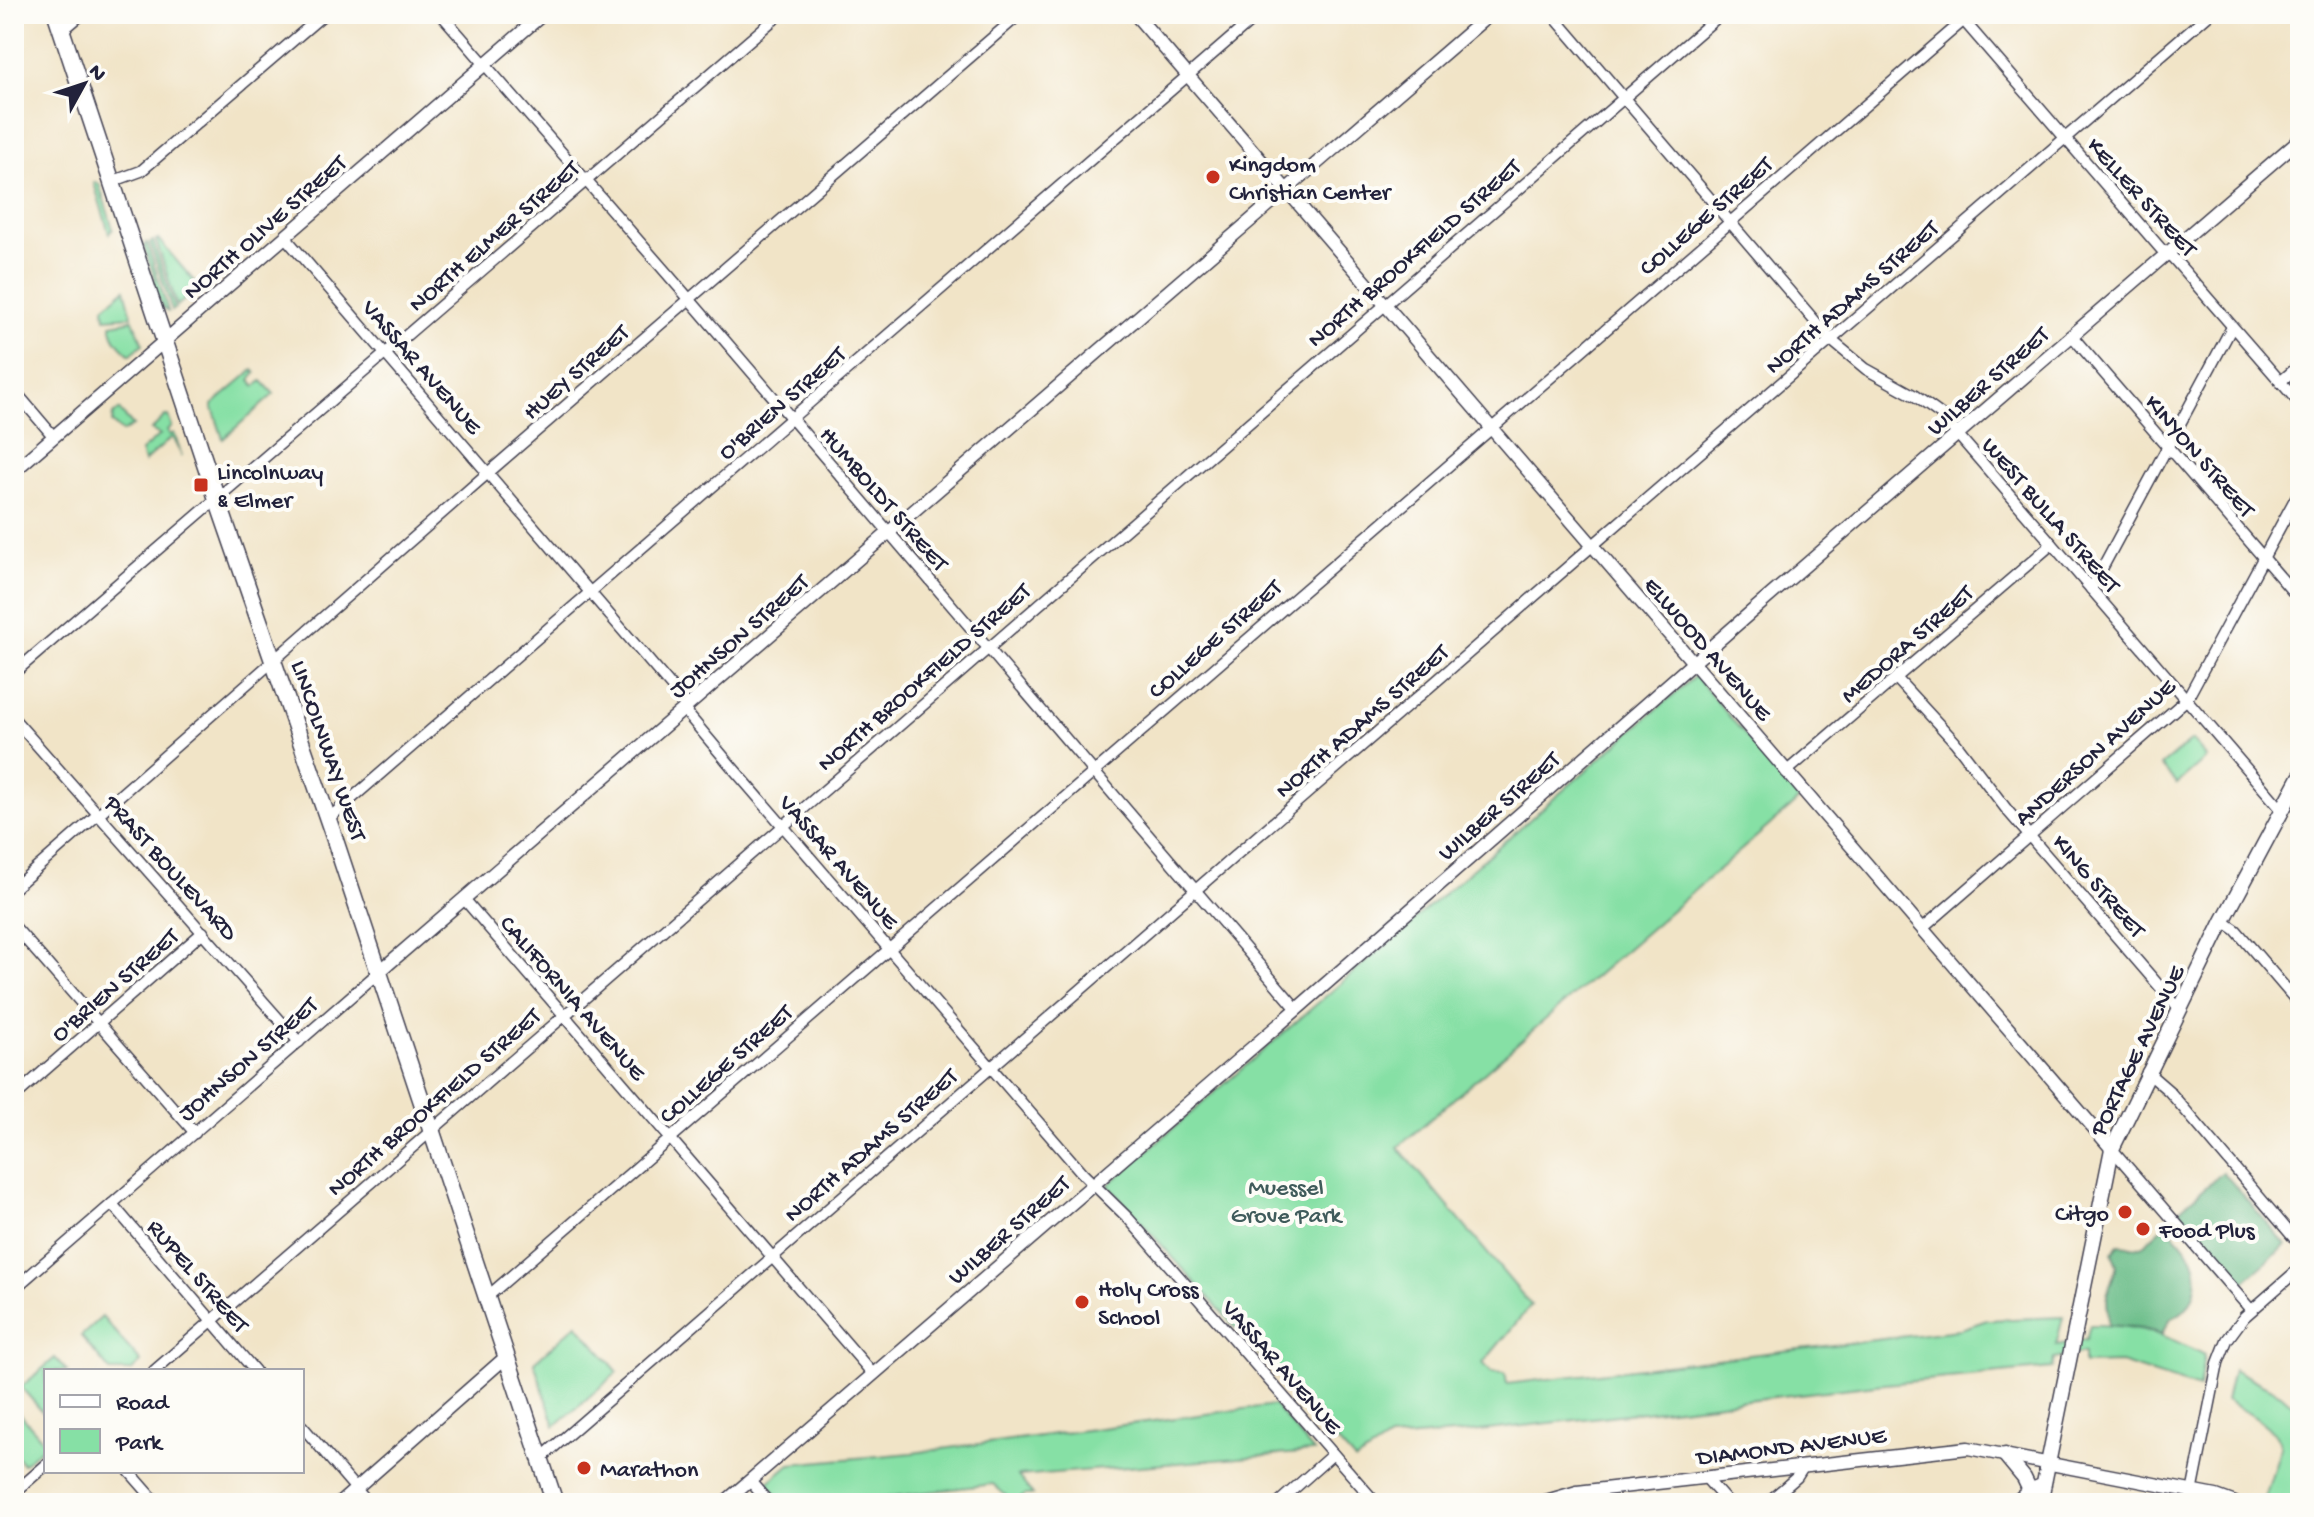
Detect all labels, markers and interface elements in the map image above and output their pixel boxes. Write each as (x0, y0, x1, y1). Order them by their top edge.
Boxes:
north arrow (44, 44, 124, 124)
text: N (82, 60, 111, 88)
street label: KELLER STREET (2079, 133, 2203, 265)
street label: NORTH OLIVE STREET (179, 149, 355, 307)
street label: COLLEGE STREET (1634, 150, 1781, 284)
place label: Kingdom Christian Center (1229, 152, 1393, 209)
street label: NORTH BROOKFIELD STREET (1303, 153, 1529, 355)
street label: NORTH ELMER STREET (404, 154, 588, 320)
marker: Kingdom Christian Center (1204, 168, 1222, 186)
street label: NORTH ADAMS STREET (1760, 214, 1947, 382)
street label: VASSAR AVENUE (353, 294, 487, 442)
street label: HUEY STREET (518, 318, 638, 428)
street label: WILBER STREET (1922, 321, 2058, 444)
street label: O'BRIEN STREET (714, 340, 854, 468)
street label: KINYON STREET (2137, 390, 2261, 526)
street label: HUMBOLDT STREET (812, 422, 954, 580)
street label: WEST BULLA STREET (1974, 432, 2126, 601)
place label: Lincolnway & Elmer (217, 460, 324, 517)
marker: Lincolnway & Elmer (192, 476, 210, 494)
street label: JOHNSON STREET (665, 568, 817, 706)
street label: ELWOOD AVENUE (1636, 572, 1777, 729)
street label: COLLEGE STREET (1143, 573, 1290, 707)
street label: NORTH BROOKFIELD STREET (813, 577, 1039, 779)
street label: MEDORA STREET (1836, 579, 1982, 711)
street label: NORTH ADAMS STREET (1270, 638, 1457, 806)
street label: LINCOLNWAY WEST (282, 657, 372, 847)
street label: ANDERSON AVENUE (2010, 673, 2184, 834)
street label: WILBER STREET (1433, 746, 1569, 869)
street label: VASSAR AVENUE (770, 789, 904, 937)
street label: PRAST BOULEVARD (96, 790, 243, 948)
street label: KING STREET (2045, 830, 2151, 946)
street label: CALIFORNIA AVENUE (492, 911, 652, 1089)
street label: O'BRIEN STREET (47, 922, 187, 1050)
street label: PORTAGE AVENUE (2085, 960, 2193, 1143)
street label: JOHNSON STREET (174, 991, 326, 1129)
street label: COLLEGE STREET (654, 998, 801, 1132)
street label: NORTH BROOKFIELD STREET (323, 1002, 549, 1204)
street label: NORTH ADAMS STREET (779, 1062, 966, 1230)
street label: WILBER STREET (943, 1170, 1079, 1293)
park label: Muessel Grove Park (1231, 1175, 1344, 1232)
place label: Citgo (2055, 1201, 2109, 1230)
marker: Citgo (2116, 1203, 2134, 1221)
street label: RUPEL STREET (139, 1215, 255, 1341)
place label: Food Plus (2158, 1218, 2256, 1247)
marker: Food Plus (2134, 1220, 2152, 1238)
place label: Holy Cross School (1098, 1277, 1200, 1334)
marker: Holy Cross School (1073, 1293, 1091, 1311)
street label: VASSAR AVENUE (1213, 1294, 1347, 1442)
legend (44, 1369, 304, 1473)
text: Road (116, 1390, 170, 1419)
street label: DIAMOND AVENUE (1693, 1422, 1889, 1475)
text: Park (115, 1430, 164, 1459)
place label: Marathon (600, 1457, 699, 1486)
marker: Marathon (575, 1459, 593, 1477)

